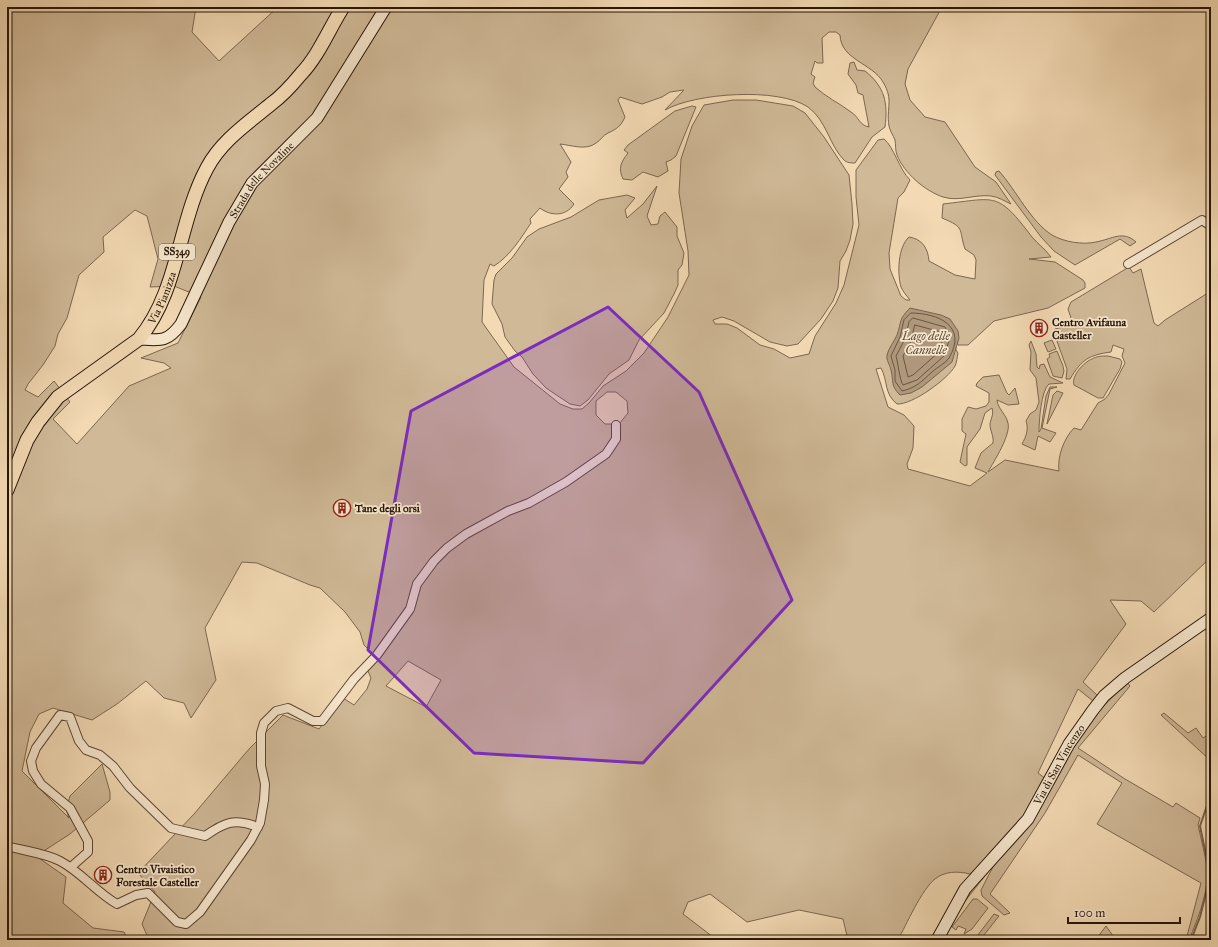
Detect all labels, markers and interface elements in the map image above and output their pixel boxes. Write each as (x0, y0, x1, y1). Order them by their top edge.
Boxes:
street label: Strada delle Novaline (226, 139, 296, 221)
road number: SS349 (159, 244, 195, 260)
street label: Via Pianizza (144, 270, 179, 327)
place label: Centro Avifauna Casteller (1052, 316, 1126, 342)
building icon: Centro Avifauna Casteller (1029, 318, 1049, 338)
water label: Lago delle Cannelle (901, 329, 950, 357)
building icon: Tane degli orsi (332, 498, 352, 518)
place label: Tane degli orsi (354, 502, 421, 515)
street label: Via di San Vincenzo (1030, 722, 1087, 808)
place label: Centro Vivaistico Forestale Casteller (116, 863, 200, 889)
building icon: Centro Vivaistico Forestale Casteller (93, 865, 113, 885)
scale bar (1068, 899, 1180, 925)
text: 100 m (1074, 906, 1105, 920)

